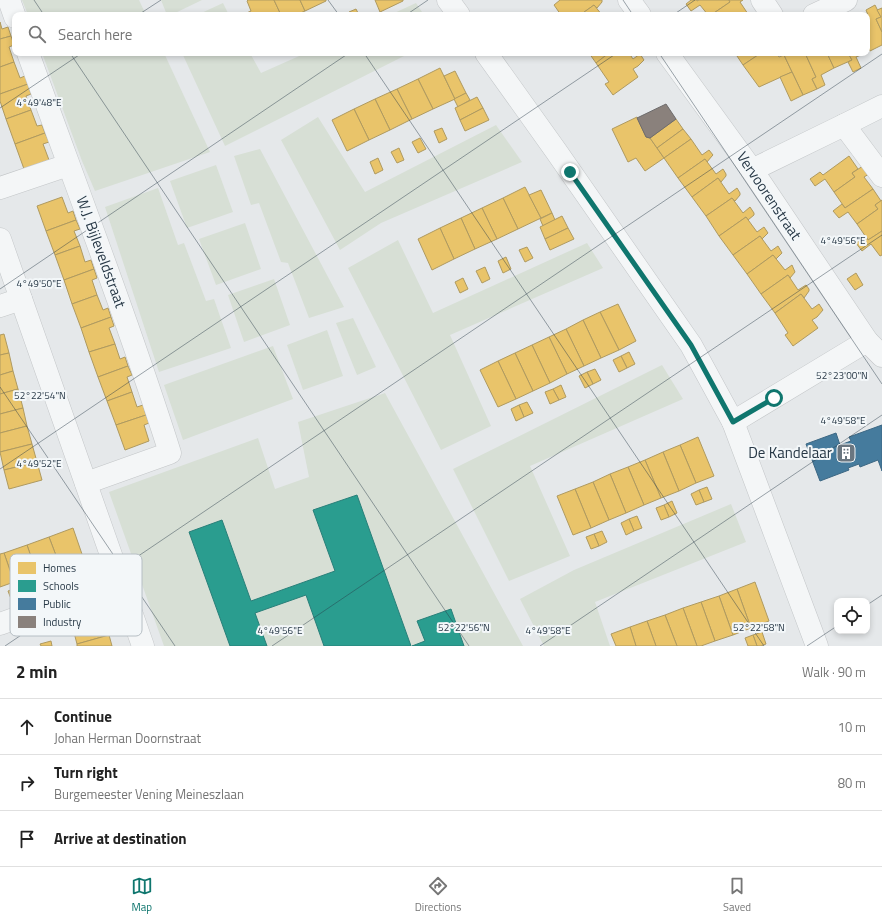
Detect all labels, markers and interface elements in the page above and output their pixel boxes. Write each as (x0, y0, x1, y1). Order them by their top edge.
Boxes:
search box (12, 12, 870, 56)
icon: search (26, 23, 48, 45)
text: Search here (58, 23, 132, 46)
text: 4°49'48"E (17, 95, 62, 110)
street label: Vervoorenstraat (731, 147, 808, 245)
route end (561, 163, 579, 181)
street label: W.J. Bijleveldstraat (71, 193, 133, 312)
text: 4°49'56"E (821, 233, 866, 248)
text: 4°49'50"E (17, 276, 62, 291)
text: 52°23'00"N (816, 368, 868, 383)
text: 52°22'54"N (14, 388, 66, 403)
route start (765, 389, 783, 407)
text: 4°49'58"E (821, 413, 866, 428)
place label: De Kandelaar (748, 441, 832, 464)
building icon: De Kandelaar (835, 442, 857, 464)
text: 4°49'52"E (17, 456, 62, 471)
legend (10, 554, 142, 636)
text: Homes (43, 560, 76, 576)
text: Schools (43, 578, 79, 594)
text: Public (43, 596, 71, 612)
map controls (834, 598, 870, 634)
button: locate (834, 598, 870, 634)
text: Industry (43, 614, 82, 630)
text: 52°22'56"N (438, 620, 490, 635)
text: 52°22'58"N (733, 620, 785, 635)
text: 4°49'56"E (258, 623, 303, 638)
text: 4°49'58"E (526, 623, 571, 638)
text: 2 min (16, 659, 57, 685)
text: Walk · 90 m (802, 662, 866, 682)
text: Continue (54, 705, 112, 728)
icon: ahead (16, 716, 38, 738)
text: 10 m (838, 717, 866, 737)
text: Johan Herman Doornstraat (54, 728, 201, 748)
text: Turn right (54, 761, 118, 784)
icon: right (16, 772, 38, 794)
text: 80 m (838, 773, 866, 793)
text: Burgemeester Vening Meineszlaan (54, 784, 244, 804)
text: Arrive at destination (54, 827, 187, 850)
icon: arrive (16, 828, 38, 850)
tab: Map (131, 875, 153, 915)
tab: Directions (415, 875, 461, 915)
tab: Saved (723, 875, 751, 915)

